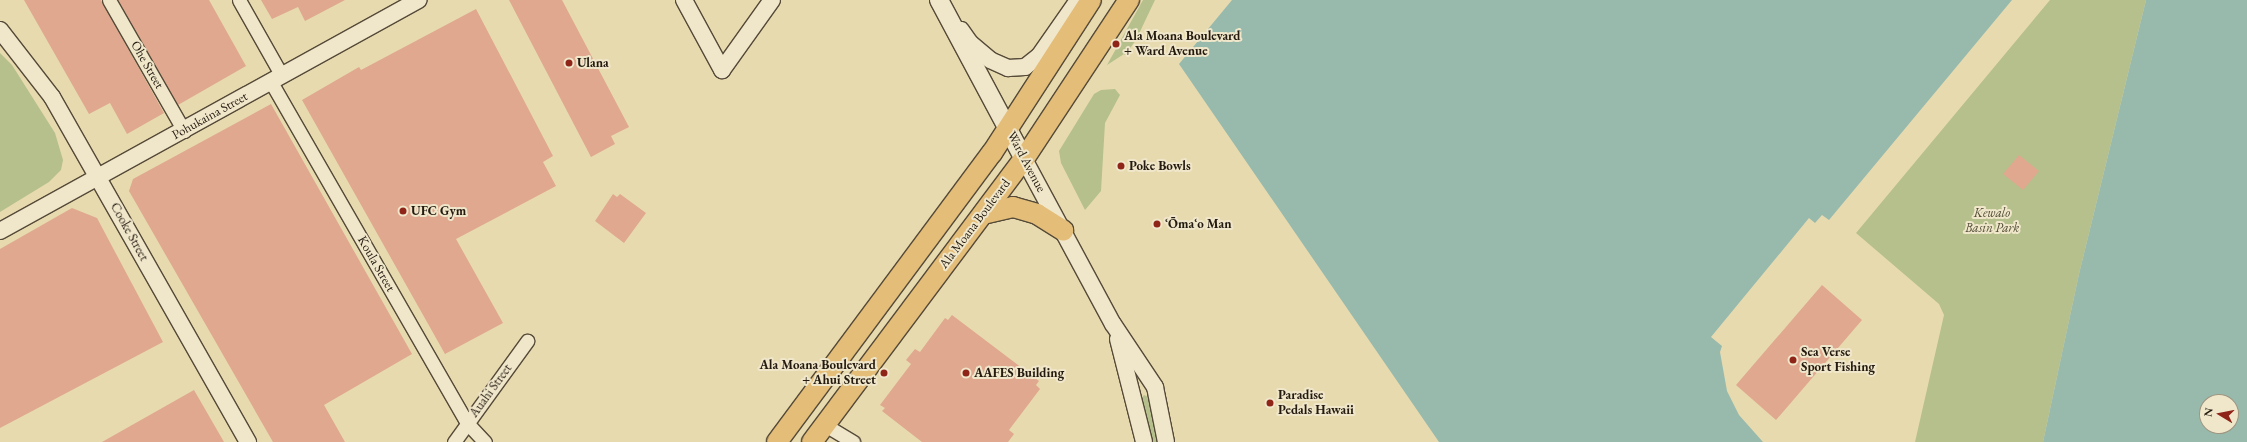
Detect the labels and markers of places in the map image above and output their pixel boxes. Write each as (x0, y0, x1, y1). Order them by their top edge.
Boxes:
place label: Ala Moana Boulevard + Ward Avenue (1124, 29, 1240, 60)
marker: Ala Moana Boulevard + Ward Avenue (1111, 39, 1121, 49)
place label: Ulana (577, 55, 609, 71)
marker: Ulana (564, 58, 574, 68)
place label: Poke Bowls (1129, 158, 1191, 174)
marker: Poke Bowls (1116, 161, 1126, 171)
place label: UFC Gym (411, 203, 466, 219)
marker: UFC Gym (398, 206, 408, 216)
place label: ʻŌmaʻo Man (1165, 216, 1232, 232)
marker: ʻŌmaʻo Man (1152, 219, 1162, 229)
place label: Sea Verse Sport Fishing (1801, 345, 1875, 376)
marker: Sea Verse Sport Fishing (1788, 355, 1798, 365)
place label: Ala Moana Boulevard + Ahui Street (760, 358, 876, 389)
place label: AAFES Building (974, 365, 1064, 381)
marker: Ala Moana Boulevard + Ahui Street (879, 368, 889, 378)
marker: AAFES Building (961, 368, 971, 378)
place label: Paradise Pedals Hawaii (1278, 388, 1354, 419)
marker: Paradise Pedals Hawaii (1265, 398, 1275, 408)

